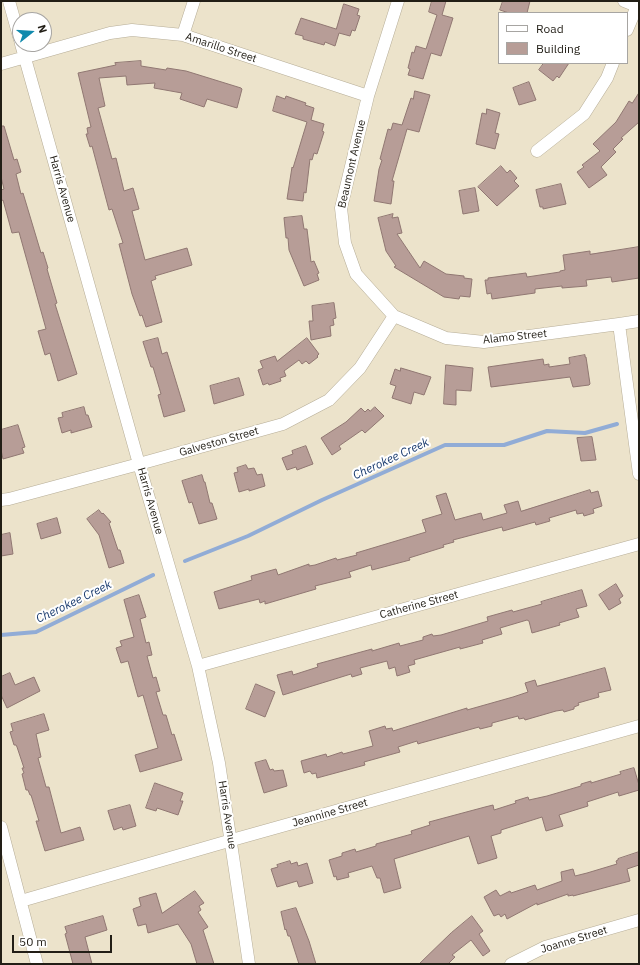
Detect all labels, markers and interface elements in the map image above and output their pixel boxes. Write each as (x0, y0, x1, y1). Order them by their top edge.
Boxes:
north arrow (12, 12, 52, 52)
legend (498, 12, 628, 64)
text: Road (536, 21, 564, 36)
text: N (35, 23, 50, 35)
street label: Amarillo Street (184, 30, 258, 66)
text: Building (536, 41, 580, 56)
street label: Beaumont Avenue (335, 118, 369, 210)
street label: Harris Avenue (46, 154, 78, 224)
street label: Alamo Street (482, 327, 548, 347)
street label: Galveston Street (178, 424, 260, 460)
water label: Cherokee Creek (351, 435, 431, 483)
street label: Harris Avenue (134, 466, 166, 536)
water label: Cherokee Creek (34, 578, 114, 626)
street label: Catherine Street (378, 588, 460, 622)
street label: Harris Avenue (215, 780, 239, 850)
street label: Jeannine Street (291, 796, 369, 830)
street label: Joanne Street (539, 924, 609, 956)
scale bar (14, 927, 114, 953)
text: 50 m (19, 934, 47, 949)

